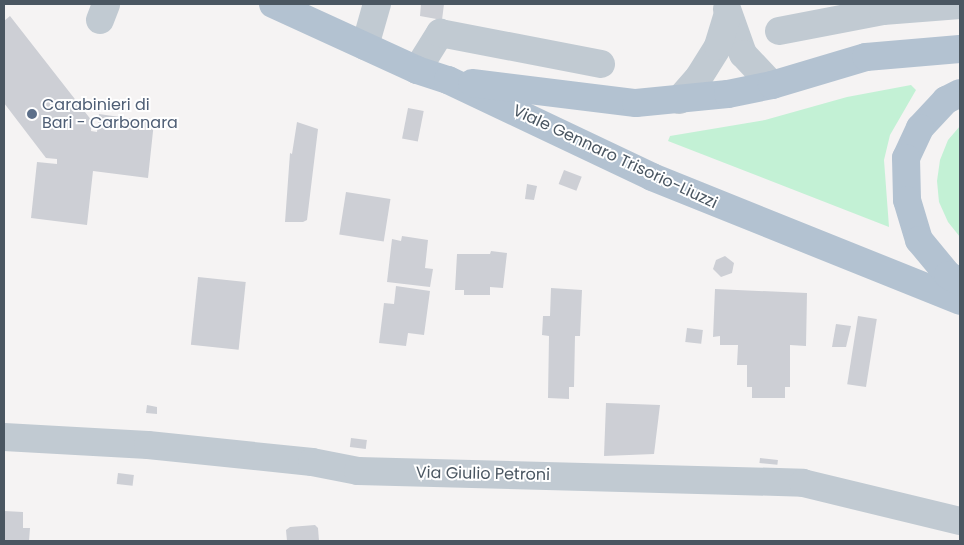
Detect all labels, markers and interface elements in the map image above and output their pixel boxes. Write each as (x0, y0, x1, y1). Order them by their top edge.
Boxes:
place label: Carabinieri di Bari - Carbonara (42, 95, 178, 133)
street label: Viale Gennaro Trisorio-Liuzzi (510, 101, 720, 213)
marker: Carabinieri di Bari - Carbonara (26, 108, 38, 120)
street label: Via Giulio Petroni (416, 463, 550, 485)

